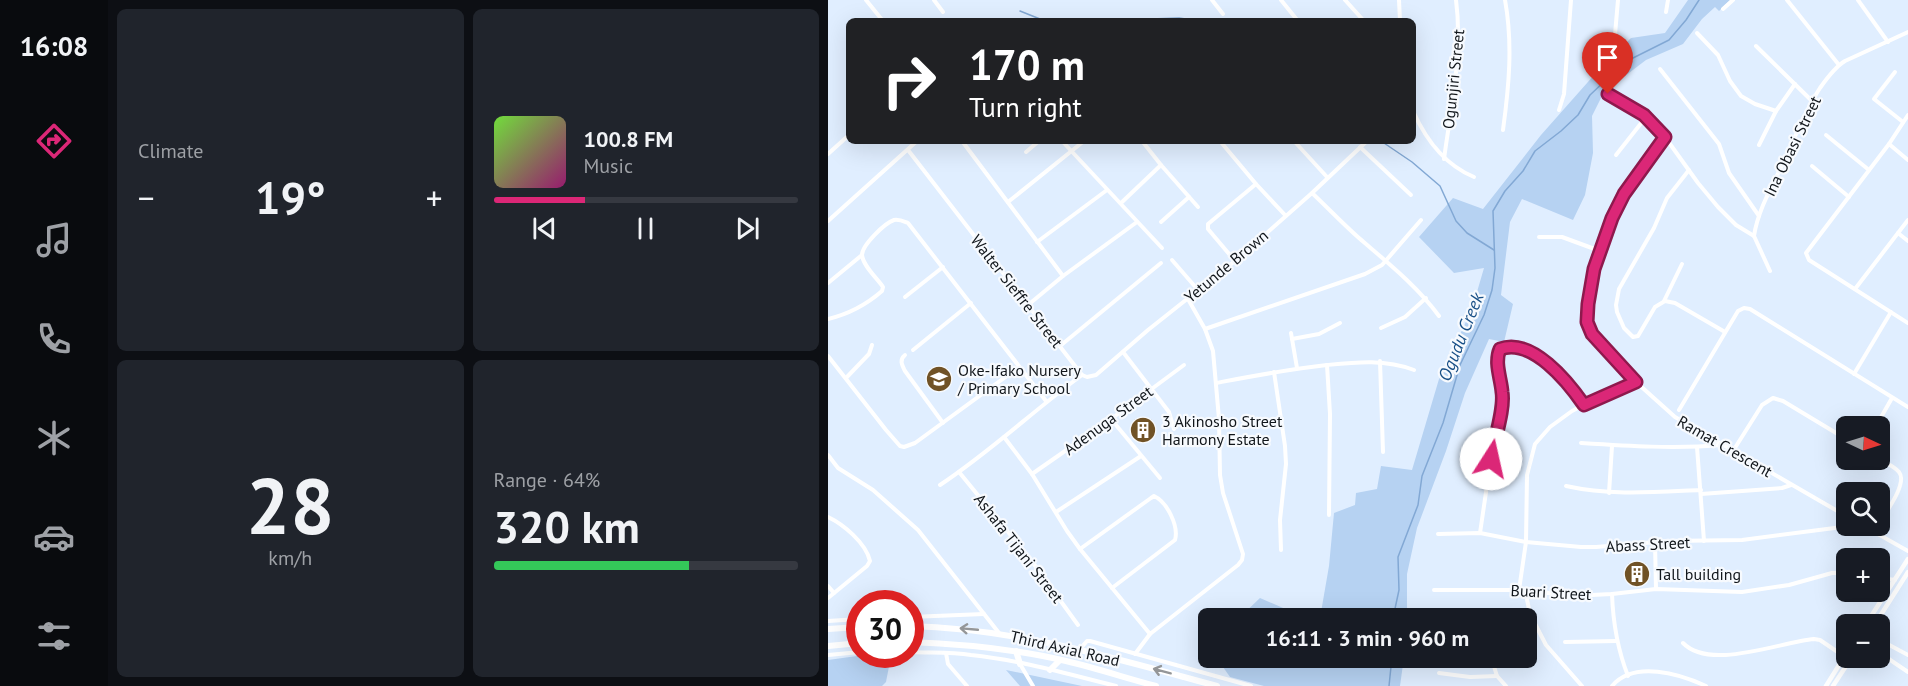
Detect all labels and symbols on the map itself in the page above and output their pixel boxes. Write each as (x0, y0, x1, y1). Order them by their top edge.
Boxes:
street label: Ogunjiri Street (1438, 27, 1468, 130)
pin (1582, 32, 1633, 94)
street label: Ina Obasi Street (1759, 92, 1825, 200)
street label: Yetunde Brown (1180, 225, 1272, 307)
street label: Walter Sieffre Street (967, 230, 1068, 352)
water label: Ogudu Creek (1432, 289, 1489, 384)
place label: Oke-Ifako Nursery / Primary School (957, 360, 1081, 398)
school or university icon: Oke-Ifako Nursery / Primary School (924, 364, 954, 394)
street label: Adenuga Street (1060, 381, 1157, 459)
place label: 3 Akinosho Street Harmony Estate (1162, 411, 1283, 449)
street label: Ramat Crescent (1674, 411, 1776, 482)
building icon: 3 Akinosho Street Harmony Estate (1128, 415, 1158, 445)
north arrow (1836, 416, 1890, 470)
position arrow (1459, 427, 1523, 491)
street label: Ashafa Tijani Street (970, 489, 1068, 607)
street label: Abass Street (1605, 532, 1691, 556)
building icon: Tall building (1622, 559, 1652, 589)
place label: Tall building (1656, 564, 1741, 584)
street label: Buari Street (1510, 580, 1592, 604)
speed limit sign: 30 (846, 590, 924, 668)
one-way arrow (959, 624, 979, 635)
street label: Third Axial Road (1008, 626, 1122, 670)
one-way arrow (1153, 665, 1172, 677)

